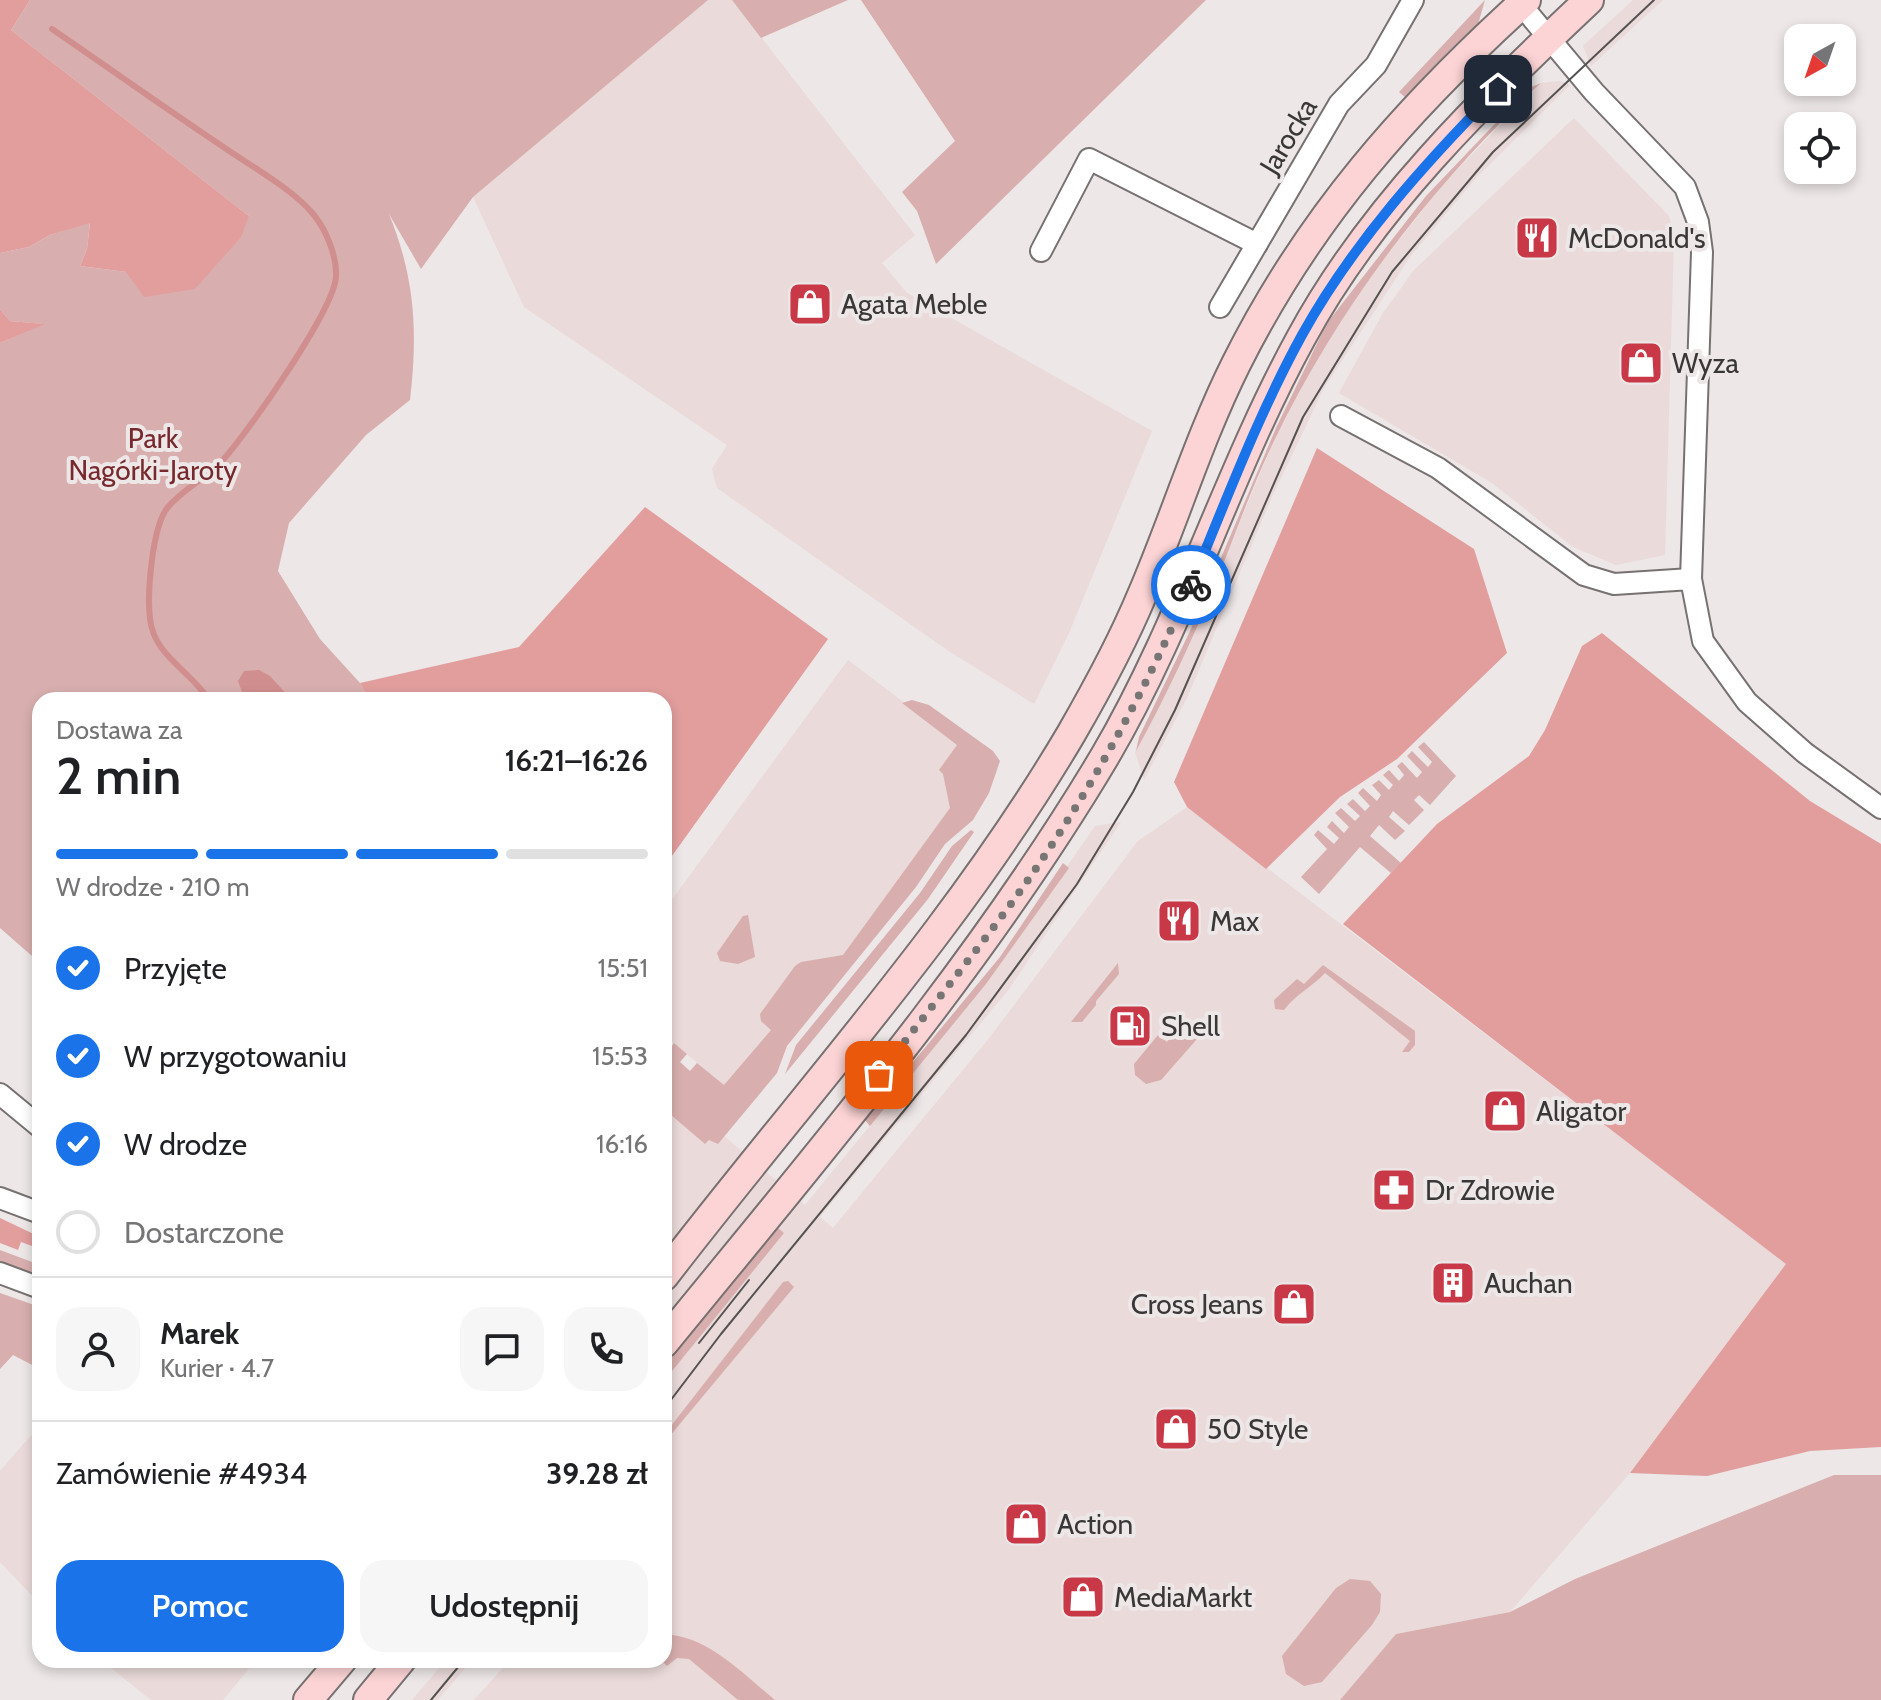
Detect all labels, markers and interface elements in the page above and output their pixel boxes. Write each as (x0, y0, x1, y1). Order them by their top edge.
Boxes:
north arrow (1784, 24, 1856, 96)
map controls (1784, 24, 1856, 184)
pin (1464, 55, 1532, 123)
icon: home (1476, 67, 1520, 111)
street label: Jarocka (1252, 91, 1324, 181)
button: locate (1784, 112, 1856, 184)
restaurant icon: McDonald's (1513, 214, 1561, 262)
place label: McDonald's (1568, 221, 1706, 255)
shop icon: Agata Meble (786, 280, 834, 328)
place label: Agata Meble (841, 287, 987, 321)
shop icon: Wyza (1617, 339, 1665, 387)
place label: Wyza (1672, 346, 1740, 380)
park label: Park Nagórki-Jaroty (69, 421, 237, 487)
courier (1151, 545, 1231, 625)
icon: bike (1169, 563, 1213, 607)
text: Dostawa za (56, 714, 183, 746)
text: 16:21–16:26 (505, 742, 648, 779)
text: 2 min (56, 744, 181, 807)
text: W drodze · 210 m (56, 871, 250, 903)
restaurant icon: Max (1155, 897, 1203, 945)
place label: Max (1210, 904, 1259, 938)
icon: check (56, 946, 100, 990)
text: Przyjęte (124, 950, 227, 987)
text: 15:51 (598, 952, 648, 984)
fuel station icon: Shell (1106, 1002, 1154, 1050)
place label: Shell (1161, 1009, 1220, 1043)
icon: check (56, 1034, 100, 1078)
text: W przygotowaniu (124, 1038, 347, 1075)
text: 15:53 (592, 1040, 648, 1072)
pin (845, 1041, 913, 1109)
icon: bag (857, 1053, 901, 1097)
shop icon: Aligator (1481, 1087, 1529, 1135)
place label: Aligator (1536, 1094, 1626, 1128)
icon: check (56, 1122, 100, 1166)
text: W drodze (124, 1126, 247, 1163)
text: 16:16 (596, 1128, 648, 1160)
pharmacy icon: Dr Zdrowie (1370, 1166, 1418, 1214)
place label: Dr Zdrowie (1425, 1173, 1555, 1207)
text: Dostarczone (124, 1214, 284, 1251)
building icon: Auchan (1429, 1259, 1477, 1307)
place label: Auchan (1484, 1266, 1573, 1300)
shop icon: Cross Jeans (1270, 1280, 1318, 1328)
place label: Cross Jeans (1131, 1287, 1263, 1321)
button: person (56, 1307, 140, 1391)
button: chat (460, 1307, 544, 1391)
button: phone (564, 1307, 648, 1391)
text: Marek (160, 1315, 239, 1352)
text: Kurier · 4.7 (160, 1352, 274, 1384)
shop icon: 50 Style (1152, 1405, 1200, 1453)
place label: 50 Style (1207, 1412, 1308, 1446)
text: Zamówienie #4934 (56, 1455, 307, 1492)
text: 39.28 zł (546, 1455, 648, 1492)
shop icon: Action (1002, 1500, 1050, 1548)
place label: Action (1057, 1507, 1133, 1541)
button: Pomoc (56, 1560, 344, 1652)
button: Udostępnij (360, 1560, 648, 1652)
shop icon: MediaMarkt (1059, 1573, 1107, 1621)
place label: MediaMarkt (1114, 1580, 1252, 1614)

